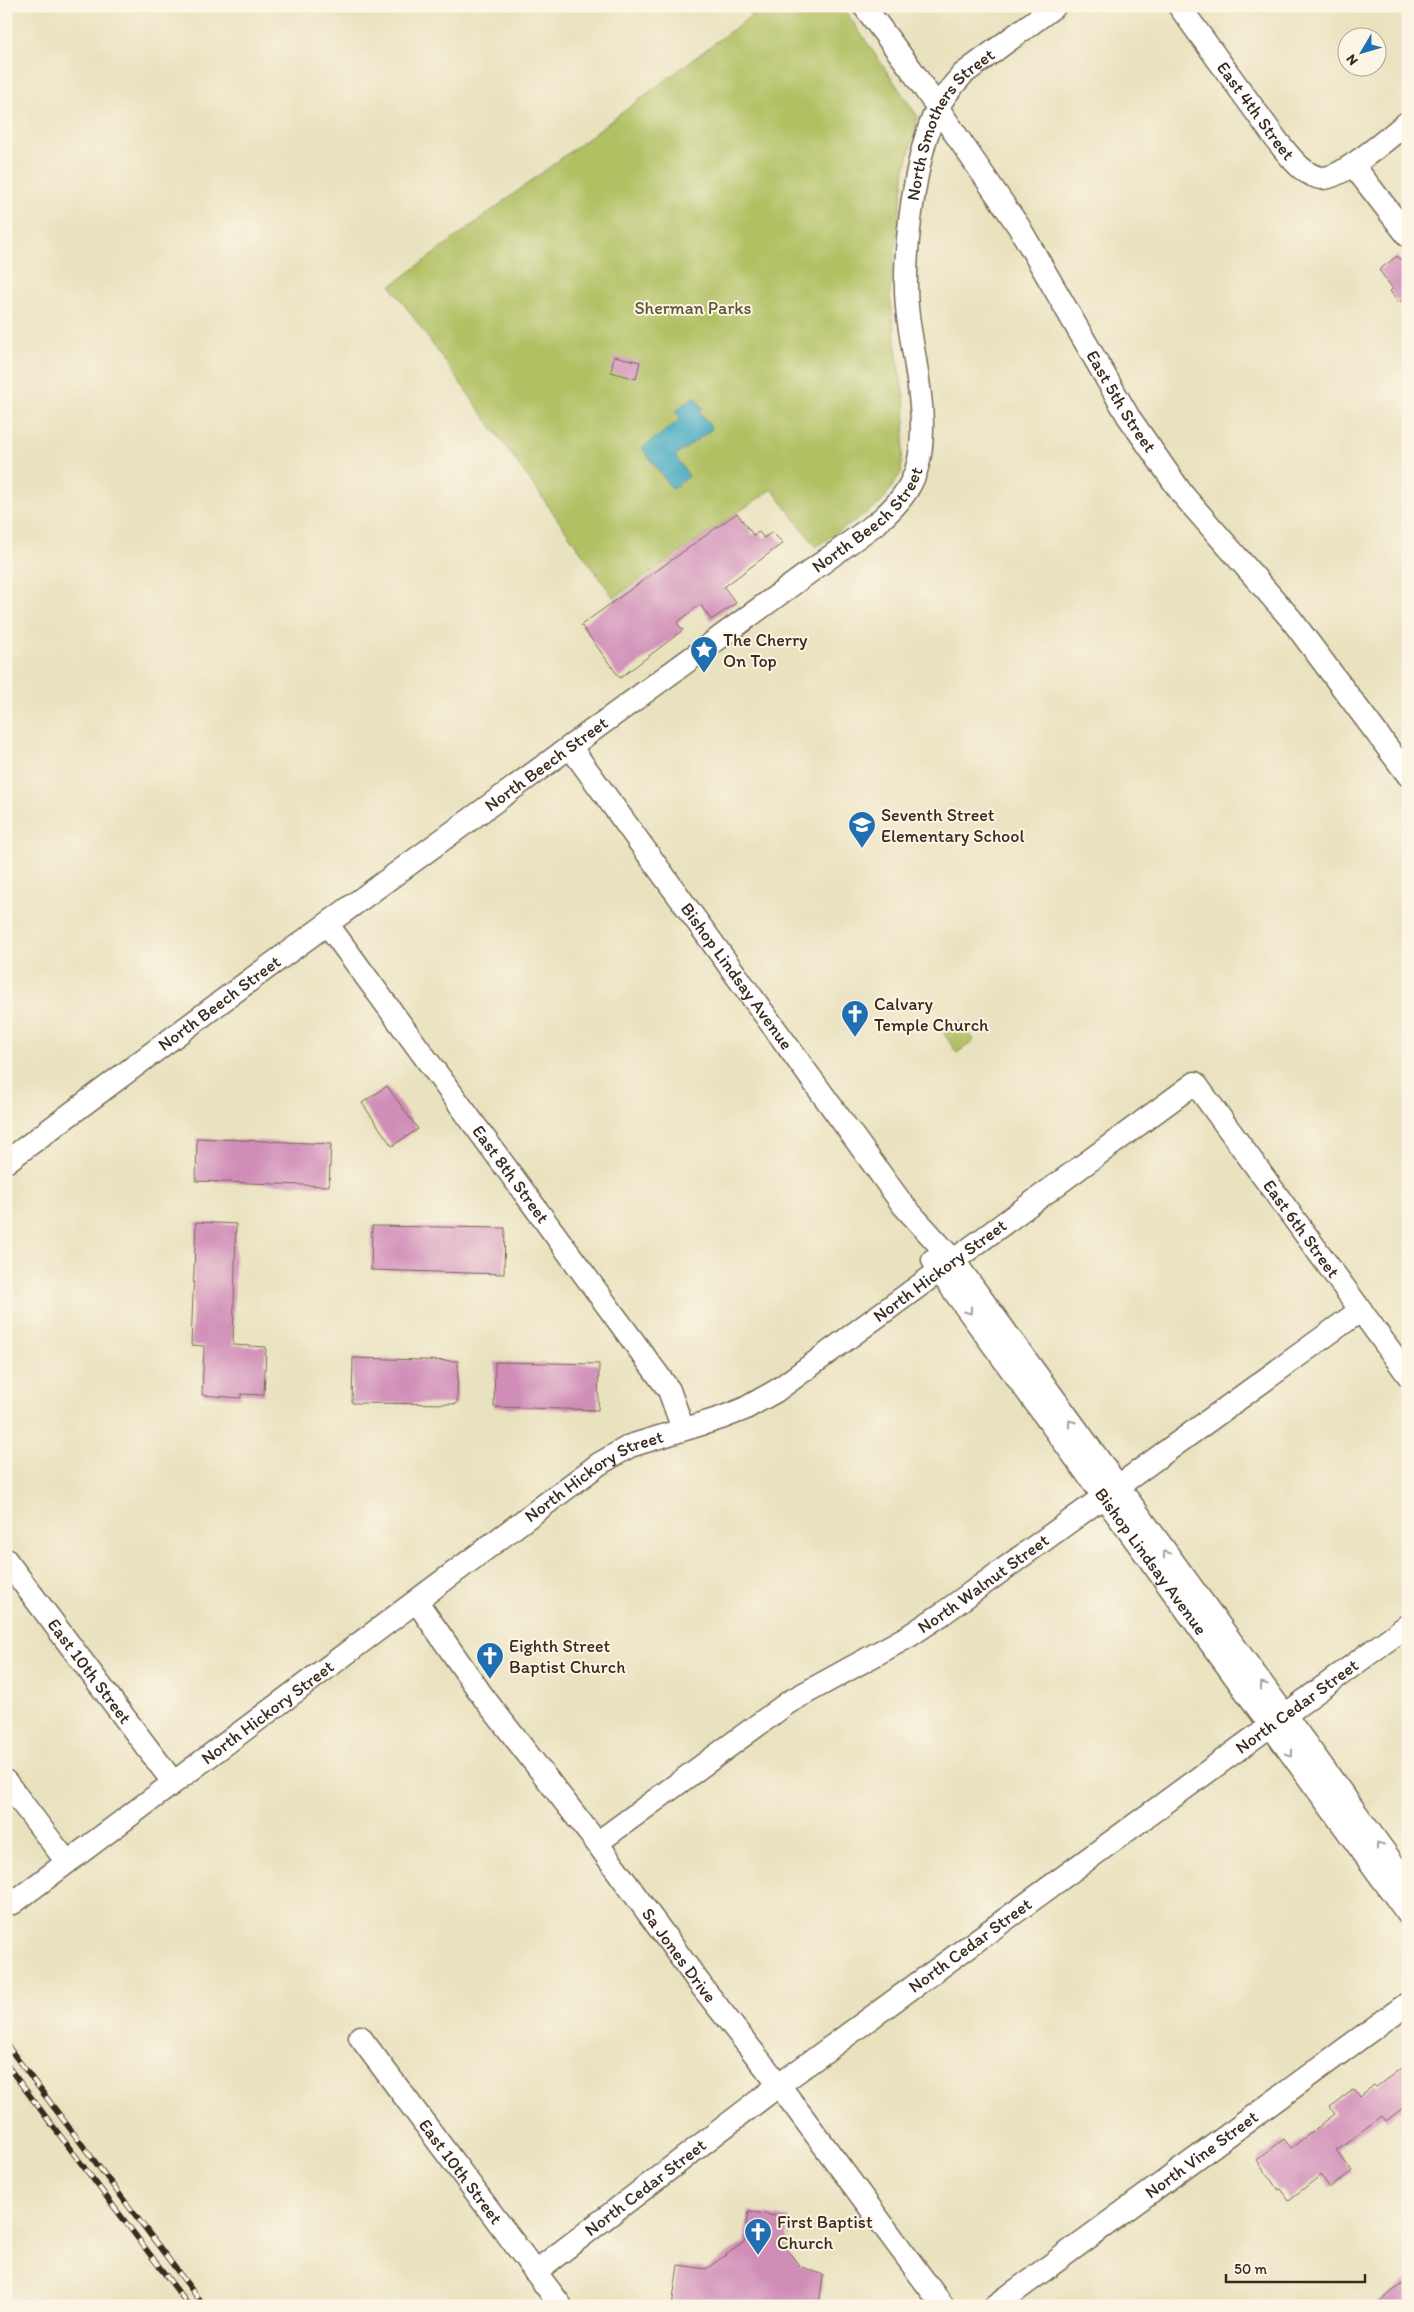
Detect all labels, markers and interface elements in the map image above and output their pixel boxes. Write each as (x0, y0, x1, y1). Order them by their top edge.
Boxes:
north arrow (1336, 28, 1386, 78)
street label: North Smothers Street (902, 43, 999, 202)
text: N (1343, 51, 1362, 69)
street label: East 4th Street (1212, 57, 1300, 165)
park label: Sherman Parks (634, 297, 752, 319)
street label: East 5th Street (1081, 346, 1161, 457)
street label: North Beech Street (807, 464, 928, 578)
place label: The Cherry On Top (723, 629, 808, 672)
place icon: The Cherry On Top (689, 635, 719, 674)
street label: North Beech Street (480, 712, 612, 816)
place label: Seventh Street Elementary School (881, 804, 1025, 847)
school or university icon: Seventh Street Elementary School (847, 810, 877, 849)
street label: Bishop Lindsay Avenue (676, 898, 798, 1054)
street label: North Beech Street (154, 950, 285, 1056)
place label: Calvary Temple Church (874, 993, 989, 1036)
church icon: Calvary Temple Church (840, 999, 870, 1038)
street label: East 8th Street (467, 1121, 554, 1228)
street label: East 6th Street (1258, 1175, 1345, 1282)
street label: North Hickory Street (869, 1214, 1011, 1327)
one-way arrow (963, 1305, 971, 1314)
one-way arrow (1068, 1419, 1077, 1428)
street label: North Hickory Street (520, 1425, 666, 1527)
street label: Bishop Lindsay Avenue (1090, 1483, 1212, 1639)
street label: North Walnut Street (913, 1529, 1053, 1638)
one-way arrow (1163, 1550, 1172, 1560)
street label: East 10th Street (43, 1614, 136, 1728)
place label: Eighth Street Baptist Church (509, 1635, 625, 1678)
church icon: Eighth Street Baptist Church (475, 1641, 505, 1680)
street label: North Cedar Street (1231, 1654, 1363, 1759)
street label: North Hickory Street (197, 1655, 338, 1769)
one-way arrow (1260, 1682, 1268, 1691)
one-way arrow (1284, 1748, 1293, 1758)
one-way arrow (1376, 1841, 1385, 1850)
street label: North Cedar Street (904, 1893, 1036, 1998)
street label: Sa Jones Drive (637, 1903, 721, 2007)
street label: North Vine Street (1140, 2106, 1263, 2203)
street label: East 10th Street (414, 2114, 507, 2229)
street label: North Cedar Street (580, 2134, 711, 2241)
place label: First Baptist Church (777, 2211, 873, 2254)
church icon: First Baptist Church (743, 2217, 773, 2256)
scale bar (1226, 2252, 1365, 2284)
text: 50 m (1234, 2260, 1267, 2278)

